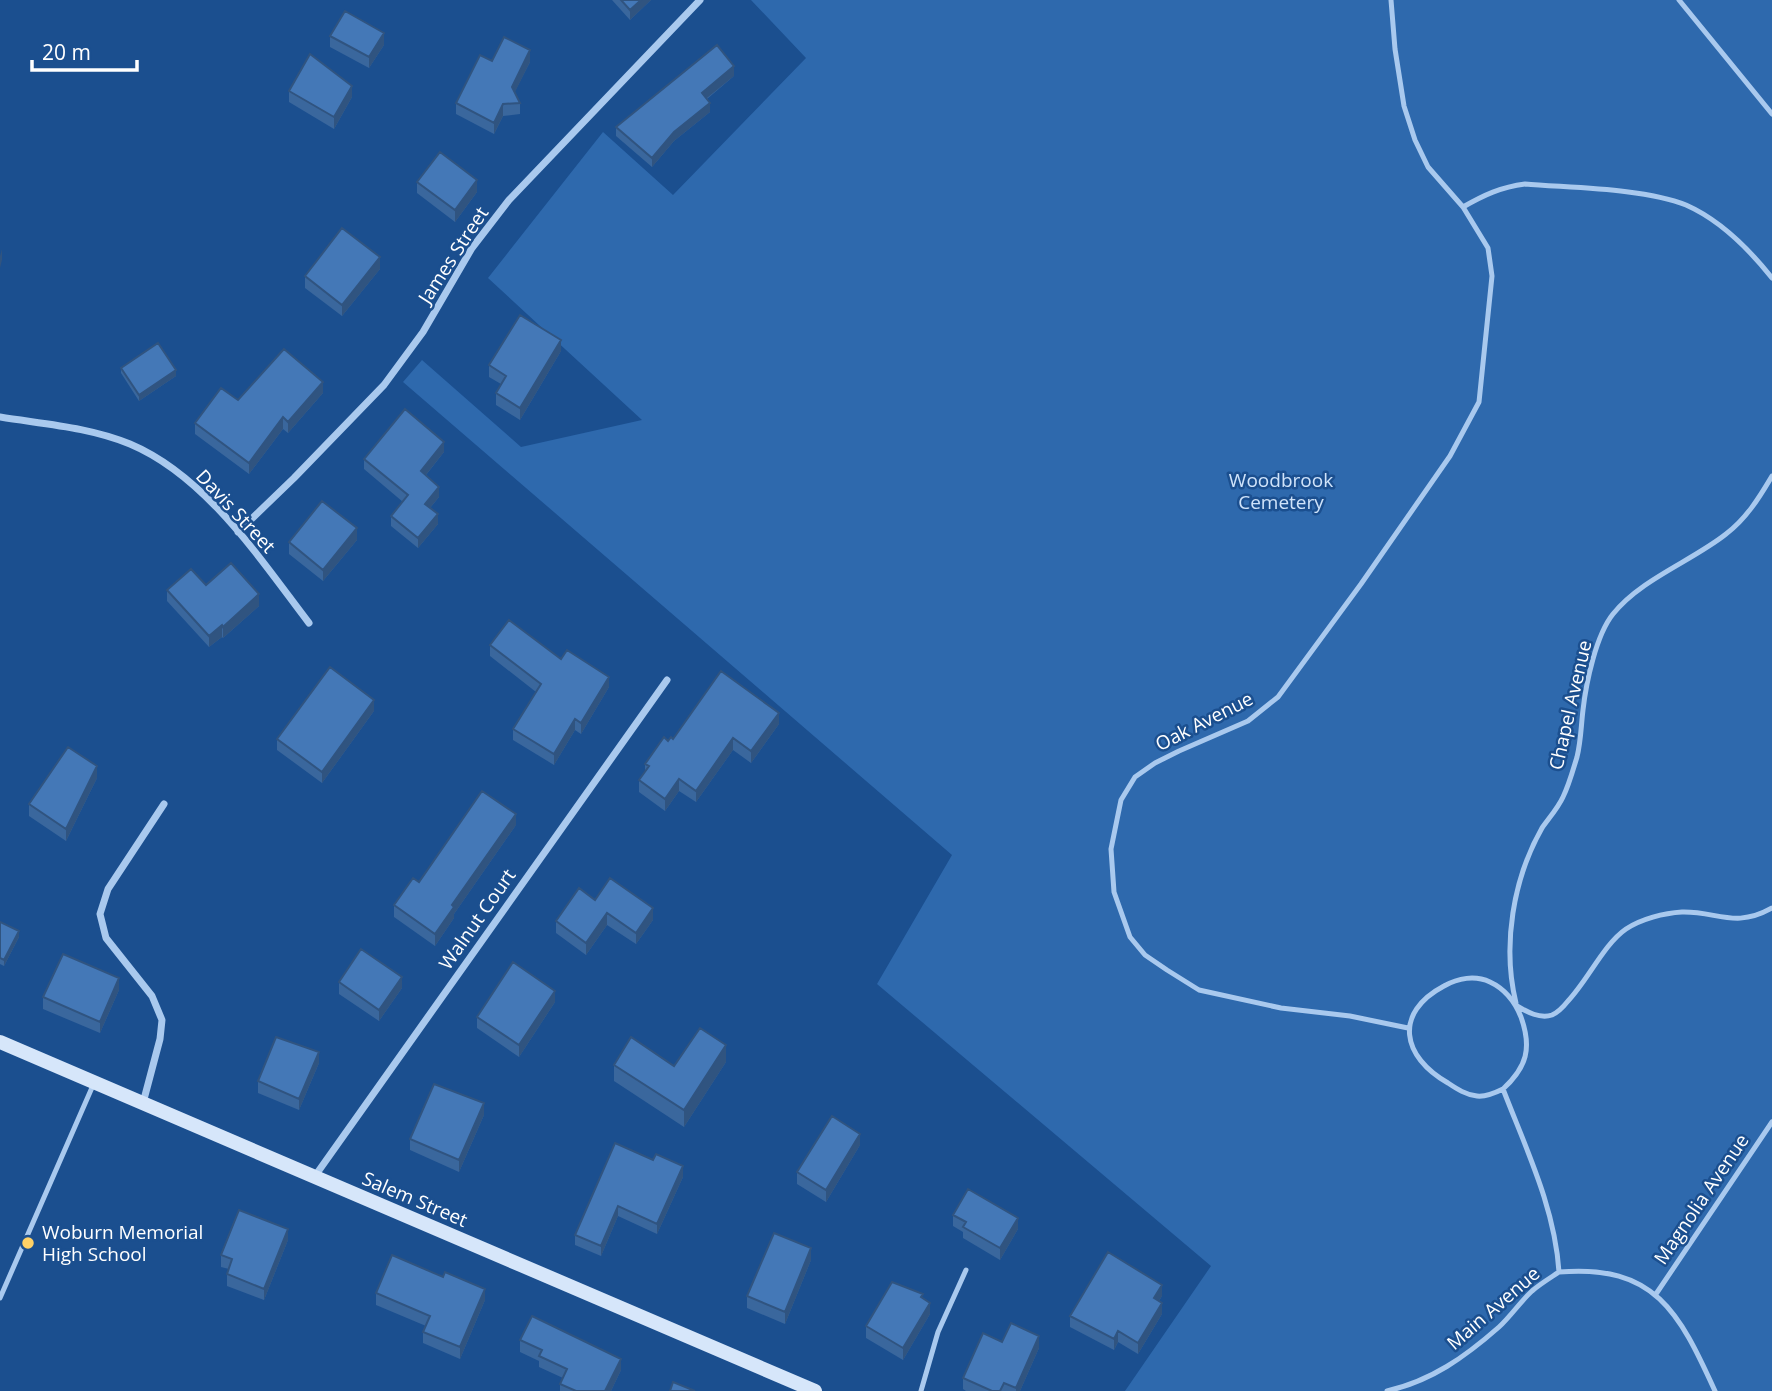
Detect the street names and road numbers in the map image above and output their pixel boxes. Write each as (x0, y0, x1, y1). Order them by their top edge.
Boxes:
street label: James Street (411, 201, 494, 310)
street label: Davis Street (190, 463, 282, 559)
street label: Chapel Avenue (1542, 638, 1598, 772)
street label: Oak Avenue (1151, 685, 1257, 757)
street label: Walnut Court (433, 863, 521, 975)
street label: Magnolia Avenue (1648, 1129, 1754, 1269)
street label: Salem Street (358, 1165, 472, 1233)
street label: Main Avenue (1441, 1260, 1545, 1356)

